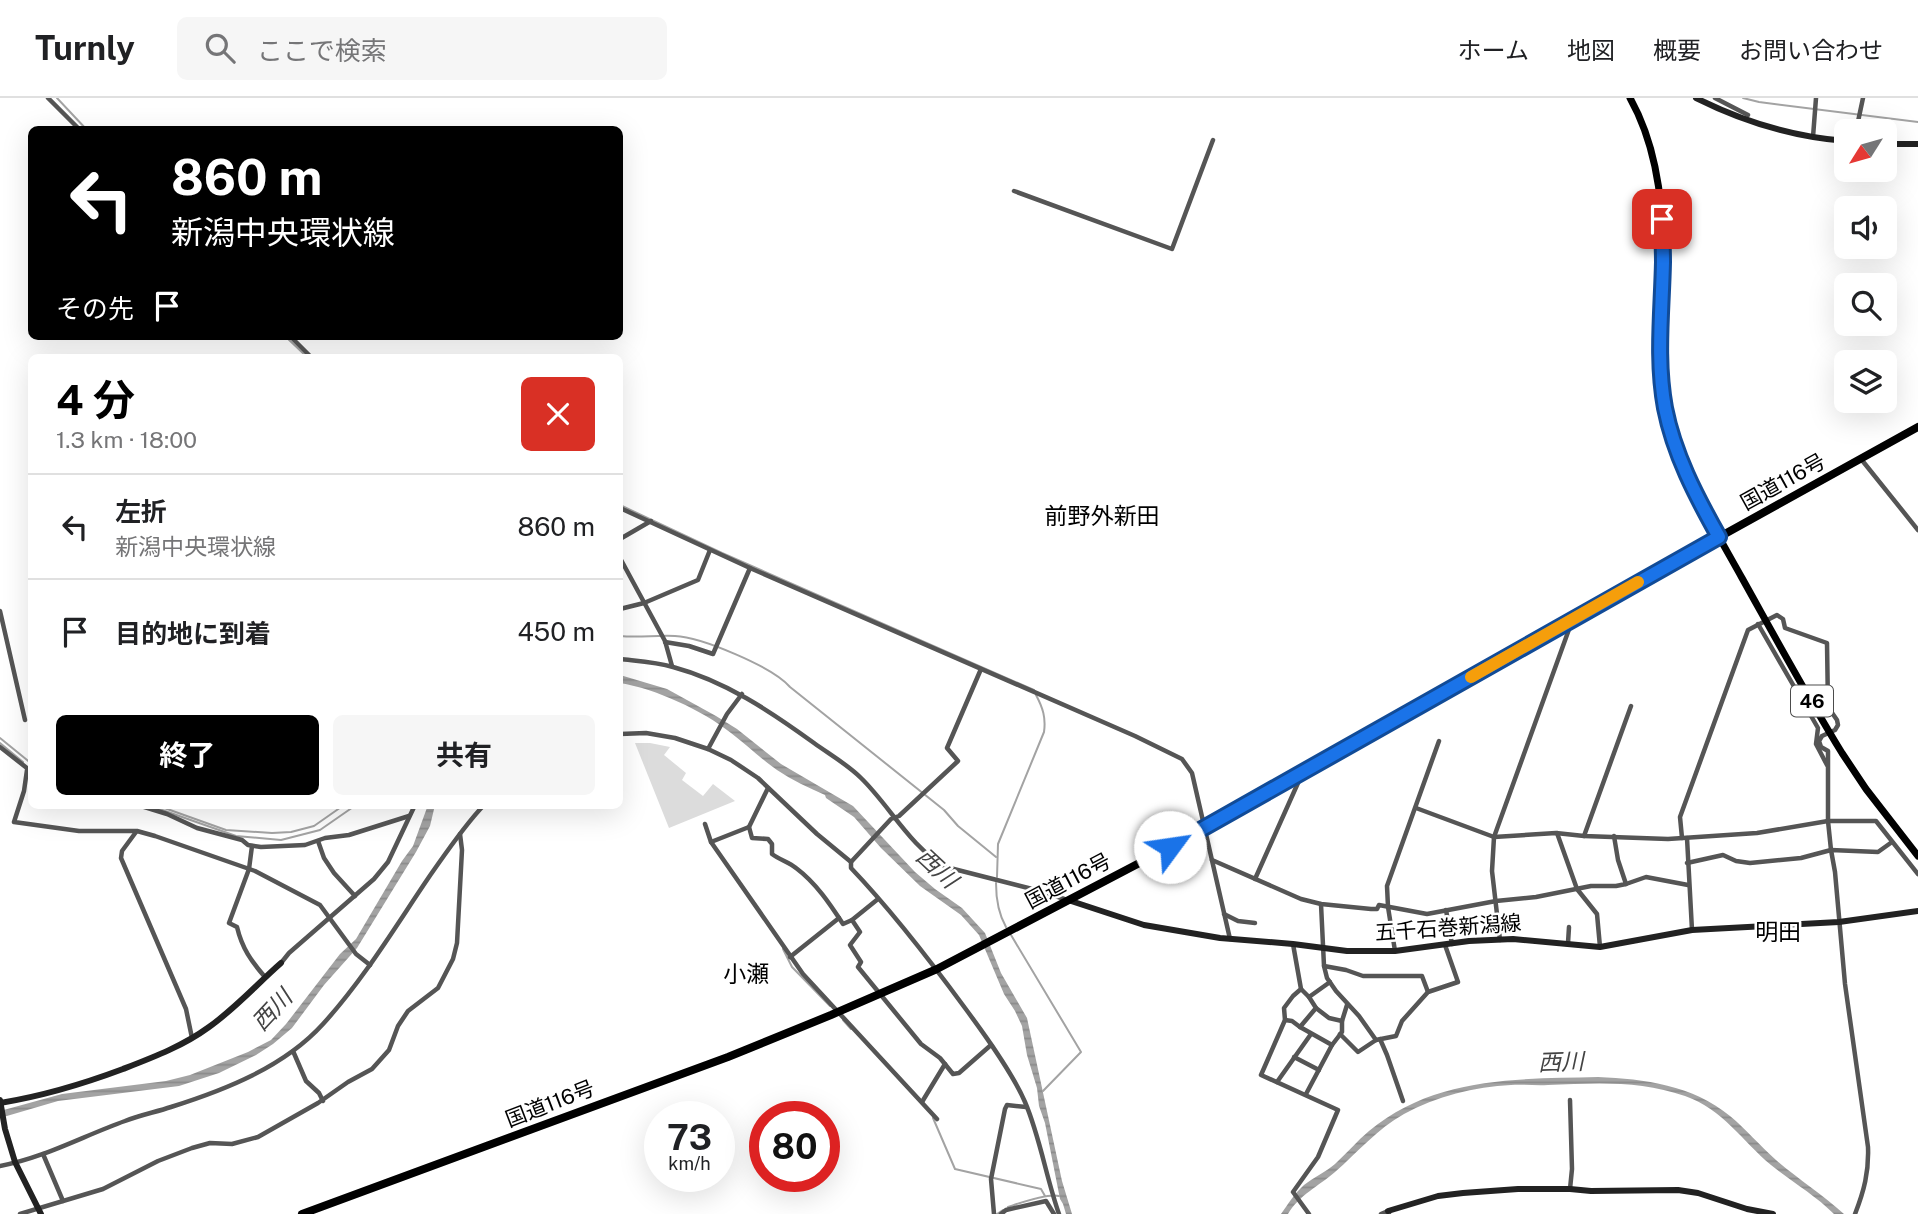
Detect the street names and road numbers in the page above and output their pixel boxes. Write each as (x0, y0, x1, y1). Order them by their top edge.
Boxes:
street label: 国道116号 (1736, 448, 1830, 515)
road number: 46 (1791, 686, 1833, 716)
street label: 国道116号 (1021, 848, 1115, 913)
street label: 五千石巻新潟線 (1374, 910, 1522, 945)
street label: 国道116号 (502, 1075, 598, 1132)

